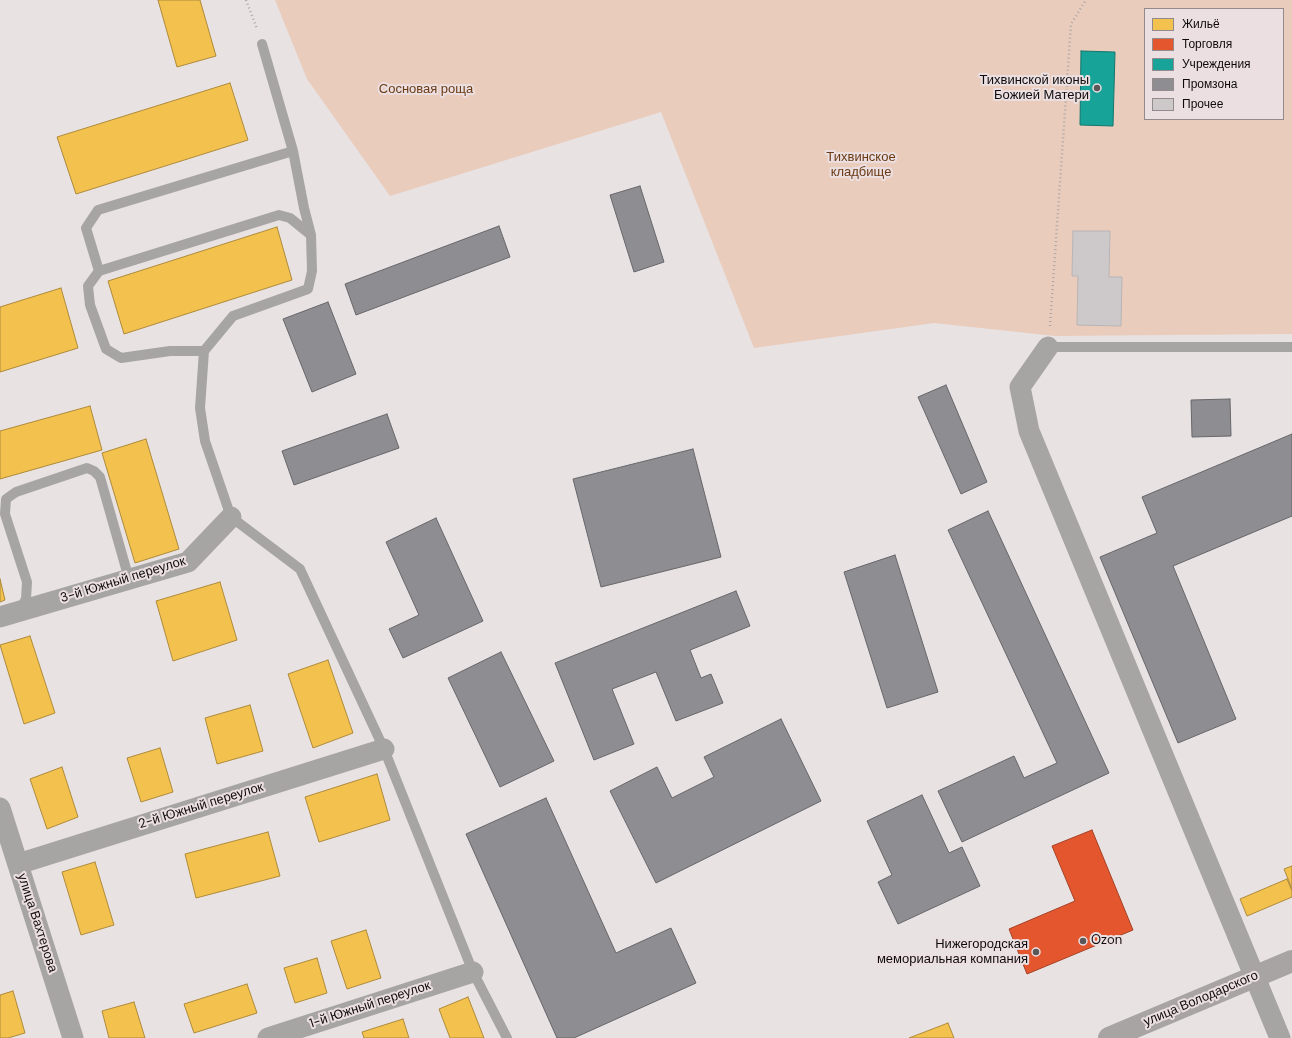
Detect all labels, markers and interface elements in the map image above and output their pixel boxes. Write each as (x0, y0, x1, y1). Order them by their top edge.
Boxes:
legend (1144, 8, 1284, 120)
text: Жильё (1182, 16, 1220, 32)
text: Торговля (1182, 36, 1232, 52)
text: Учреждения (1182, 56, 1251, 72)
place label: Тихвинской иконы Божией Матери (979, 73, 1089, 104)
text: Промзона (1182, 76, 1237, 92)
park label: Сосновая роща (379, 82, 473, 98)
marker: Тихвинской иконы Божией Матери (1092, 83, 1102, 93)
text: Прочее (1182, 96, 1223, 112)
park label: Тихвинское кладбище (826, 150, 896, 181)
street label: 3-й Южный переулок (59, 554, 187, 606)
street label: 2-й Южный переулок (137, 780, 265, 832)
street label: улица Вахтерова (14, 872, 60, 974)
place label: Ozon (1091, 933, 1122, 949)
marker: Ozon (1078, 936, 1088, 946)
place label: Нижегородская мемориальная компания (877, 937, 1028, 968)
marker: Нижегородская мемориальная компания (1031, 947, 1041, 957)
street label: улица Володарского (1141, 968, 1261, 1030)
street label: 1-й Южный переулок (308, 978, 432, 1032)

